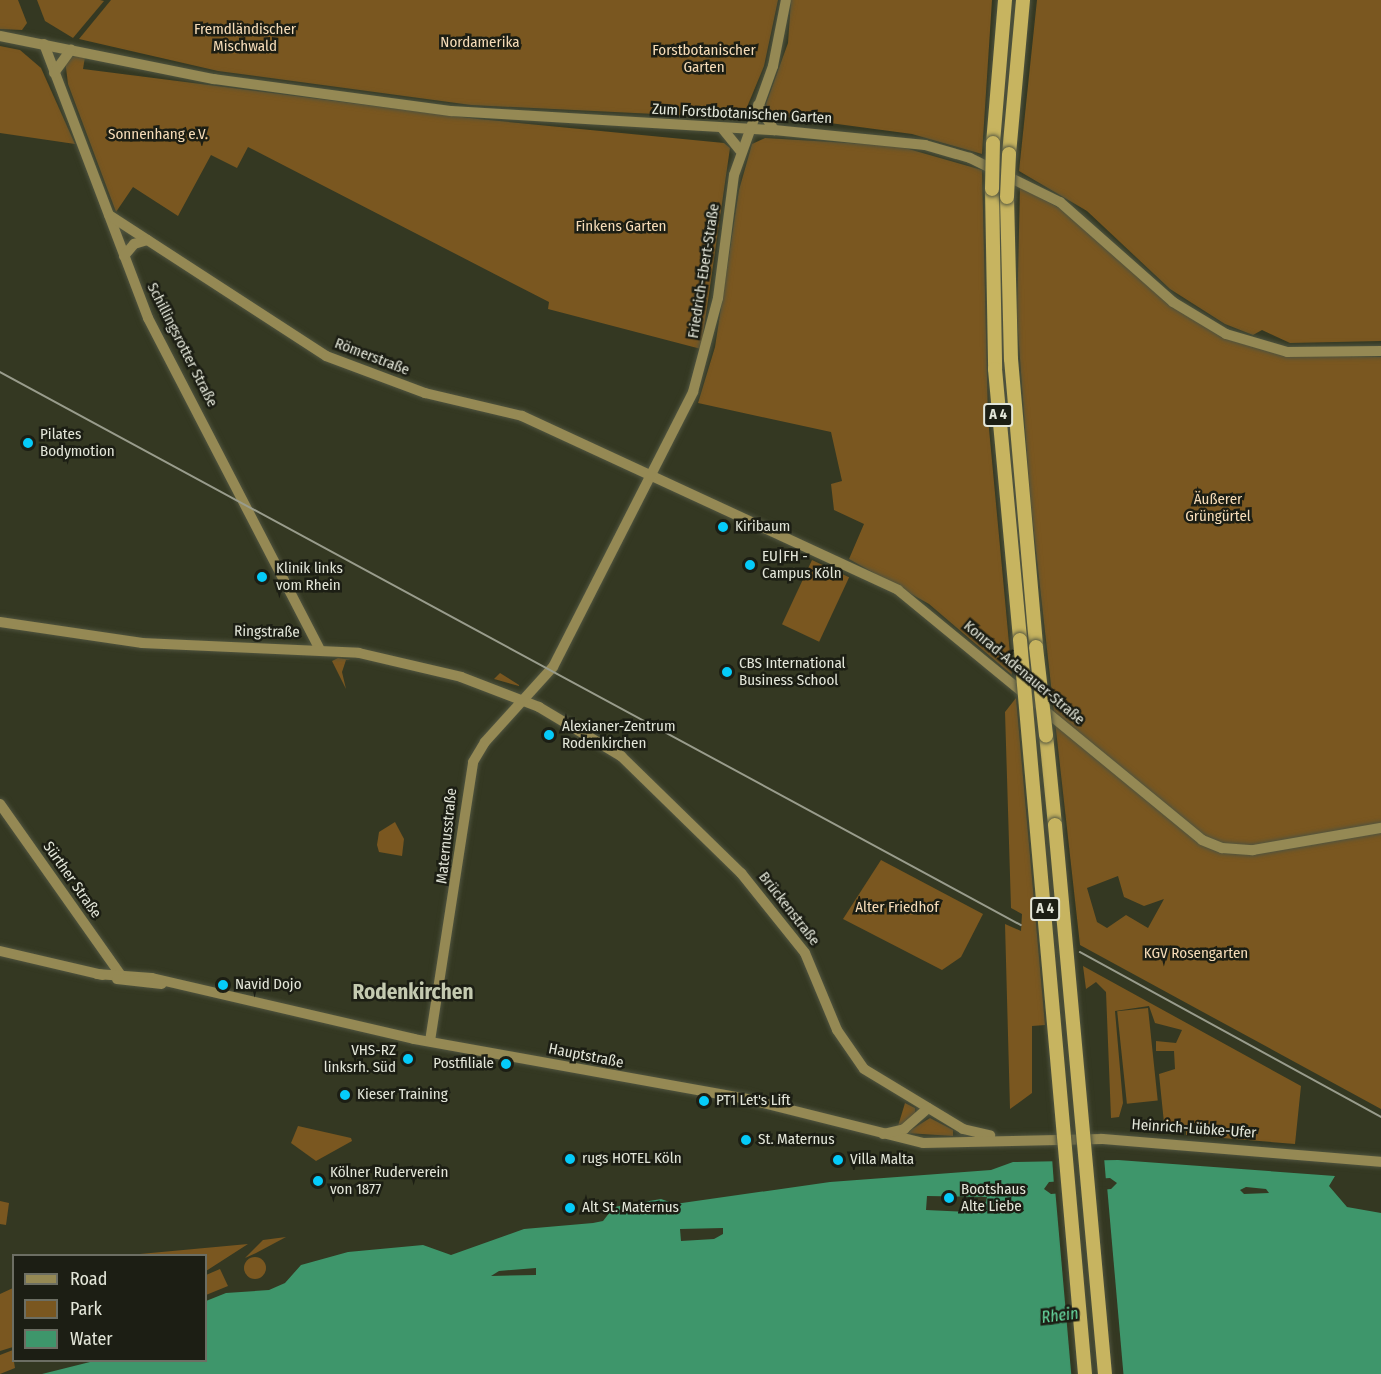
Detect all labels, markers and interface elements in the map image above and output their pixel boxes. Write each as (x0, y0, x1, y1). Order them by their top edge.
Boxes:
park label: Fremdländischer Mischwald (194, 20, 296, 55)
park label: Nordamerika (440, 34, 520, 52)
park label: Forstbotanischer Garten (652, 41, 756, 76)
street label: Zum Forstbotanischen Garten (651, 100, 833, 128)
park label: Sonnenhang e.V. (108, 126, 208, 144)
street label: Friedrich-Ebert-Straße (684, 202, 724, 340)
park label: Finkens Garten (575, 218, 667, 236)
street label: Schillingsrotter Straße (143, 280, 221, 410)
street label: Römerstraße (332, 335, 412, 379)
road number: A 4 (983, 404, 1013, 426)
place label: Pilates Bodymotion (40, 425, 115, 460)
marker: Pilates Bodymotion (21, 436, 35, 450)
park label: Äußerer Grüngürtel (1185, 490, 1251, 525)
place label: Kiribaum (735, 518, 790, 536)
marker: Kiribaum (716, 520, 730, 534)
place label: EU|FH - Campus Köln (762, 547, 842, 582)
marker: EU|FH - Campus Köln (743, 558, 757, 572)
place label: Klinik links vom Rhein (276, 559, 343, 594)
marker: Klinik links vom Rhein (253, 568, 271, 586)
street label: Konrad-Adenauer-Straße (960, 617, 1088, 729)
street label: Ringstraße (234, 622, 300, 642)
place label: CBS International Business School (739, 654, 846, 689)
marker: CBS International Business School (720, 665, 734, 679)
place label: Alexianer-Zentrum Rodenkirchen (562, 717, 675, 752)
marker: Alexianer-Zentrum Rodenkirchen (540, 726, 558, 744)
street label: Maternusstraße (433, 787, 461, 885)
street label: Sürther Straße (39, 838, 105, 922)
street label: Brückenstraße (755, 868, 823, 950)
road number: A 4 (1030, 898, 1060, 920)
park label: Alter Friedhof (855, 899, 939, 917)
park label: KGV Rosengarten (1144, 945, 1248, 963)
place label: Navid Dojo (235, 976, 302, 994)
marker: Navid Dojo (216, 978, 230, 992)
district label: Rodenkirchen (353, 979, 473, 1005)
street label: Hauptstraße (547, 1040, 625, 1072)
place label: VHS-RZ linksrh. Süd (324, 1041, 396, 1076)
marker: VHS-RZ linksrh. Süd (401, 1052, 415, 1066)
place label: Postfiliale (433, 1055, 494, 1073)
marker: Postfiliale (499, 1057, 513, 1071)
place label: Kieser Training (357, 1086, 448, 1104)
marker: Kieser Training (338, 1088, 352, 1102)
place label: PT1 Let's Lift (716, 1092, 791, 1110)
marker: PT1 Let's Lift (697, 1094, 711, 1108)
street label: Heinrich-Lübke-Ufer (1131, 1116, 1257, 1142)
place label: St. Maternus (758, 1131, 835, 1149)
marker: St. Maternus (739, 1133, 753, 1147)
place label: rugs HOTEL Köln (582, 1150, 682, 1168)
place label: Villa Malta (850, 1151, 914, 1169)
marker: rugs HOTEL Köln (563, 1152, 577, 1166)
marker: Villa Malta (831, 1153, 845, 1167)
place label: Kölner Ruderverein von 1877 (330, 1163, 448, 1198)
marker: Kölner Ruderverein von 1877 (311, 1174, 325, 1188)
place label: Bootshaus Alte Liebe (961, 1180, 1026, 1215)
marker: Bootshaus Alte Liebe (942, 1191, 956, 1205)
place label: Alt St. Maternus (582, 1199, 679, 1217)
marker: Alt St. Maternus (563, 1201, 577, 1215)
legend (12, 1254, 207, 1362)
text: Road (70, 1268, 107, 1290)
text: Park (70, 1298, 102, 1320)
water label: Rhein (1040, 1304, 1080, 1328)
text: Water (70, 1328, 113, 1350)

